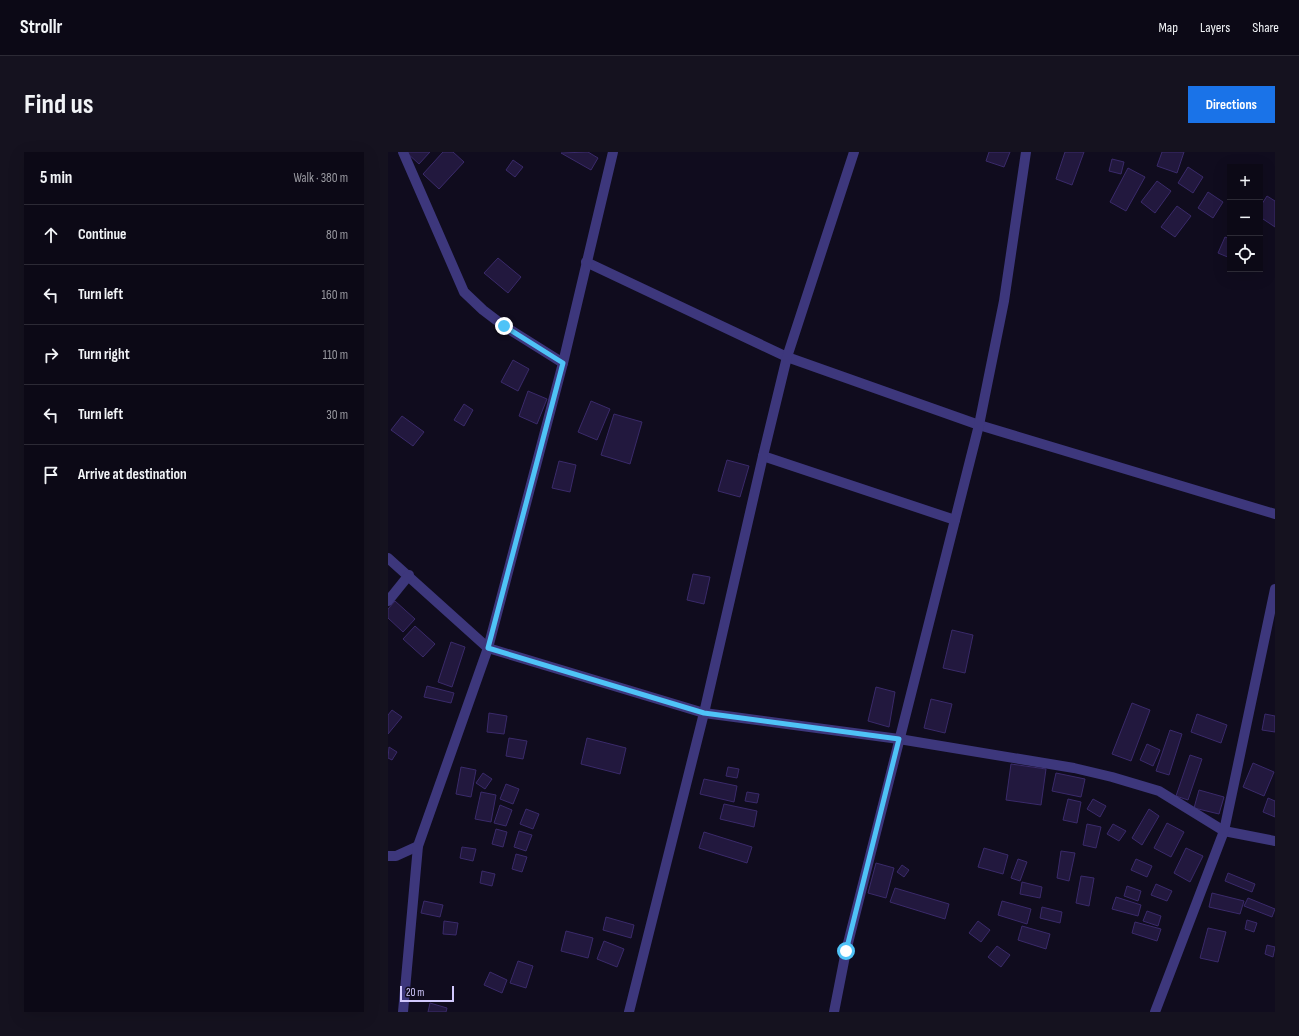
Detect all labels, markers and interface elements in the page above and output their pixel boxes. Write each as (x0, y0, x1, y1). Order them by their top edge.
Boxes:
text: Strollr (20, 16, 62, 39)
text: Map (1158, 19, 1178, 36)
text: Layers (1200, 19, 1230, 36)
text: Share (1252, 19, 1279, 36)
button: Directions (1188, 86, 1275, 123)
text: Find us (24, 88, 93, 121)
map controls (1227, 164, 1263, 272)
button: + (1227, 164, 1263, 200)
text: 5 min (40, 168, 72, 188)
text: Walk · 380 m (293, 170, 348, 186)
button: − (1227, 200, 1263, 236)
icon: ahead (40, 224, 62, 246)
text: Continue (78, 225, 127, 244)
text: 80 m (326, 227, 348, 243)
button: locate (1227, 236, 1263, 272)
icon: left (40, 284, 62, 306)
text: Turn left (78, 285, 123, 304)
text: 160 m (322, 287, 348, 303)
route end (495, 317, 513, 335)
icon: right (40, 344, 62, 366)
text: Turn right (78, 345, 130, 364)
text: 110 m (323, 347, 348, 363)
icon: left (40, 404, 62, 426)
text: Turn left (78, 405, 123, 424)
text: 30 m (326, 407, 348, 423)
icon: arrive (40, 464, 62, 486)
text: Arrive at destination (78, 465, 187, 484)
route start (837, 942, 855, 960)
scale bar (400, 984, 454, 1003)
text: 20 m (406, 986, 424, 999)

